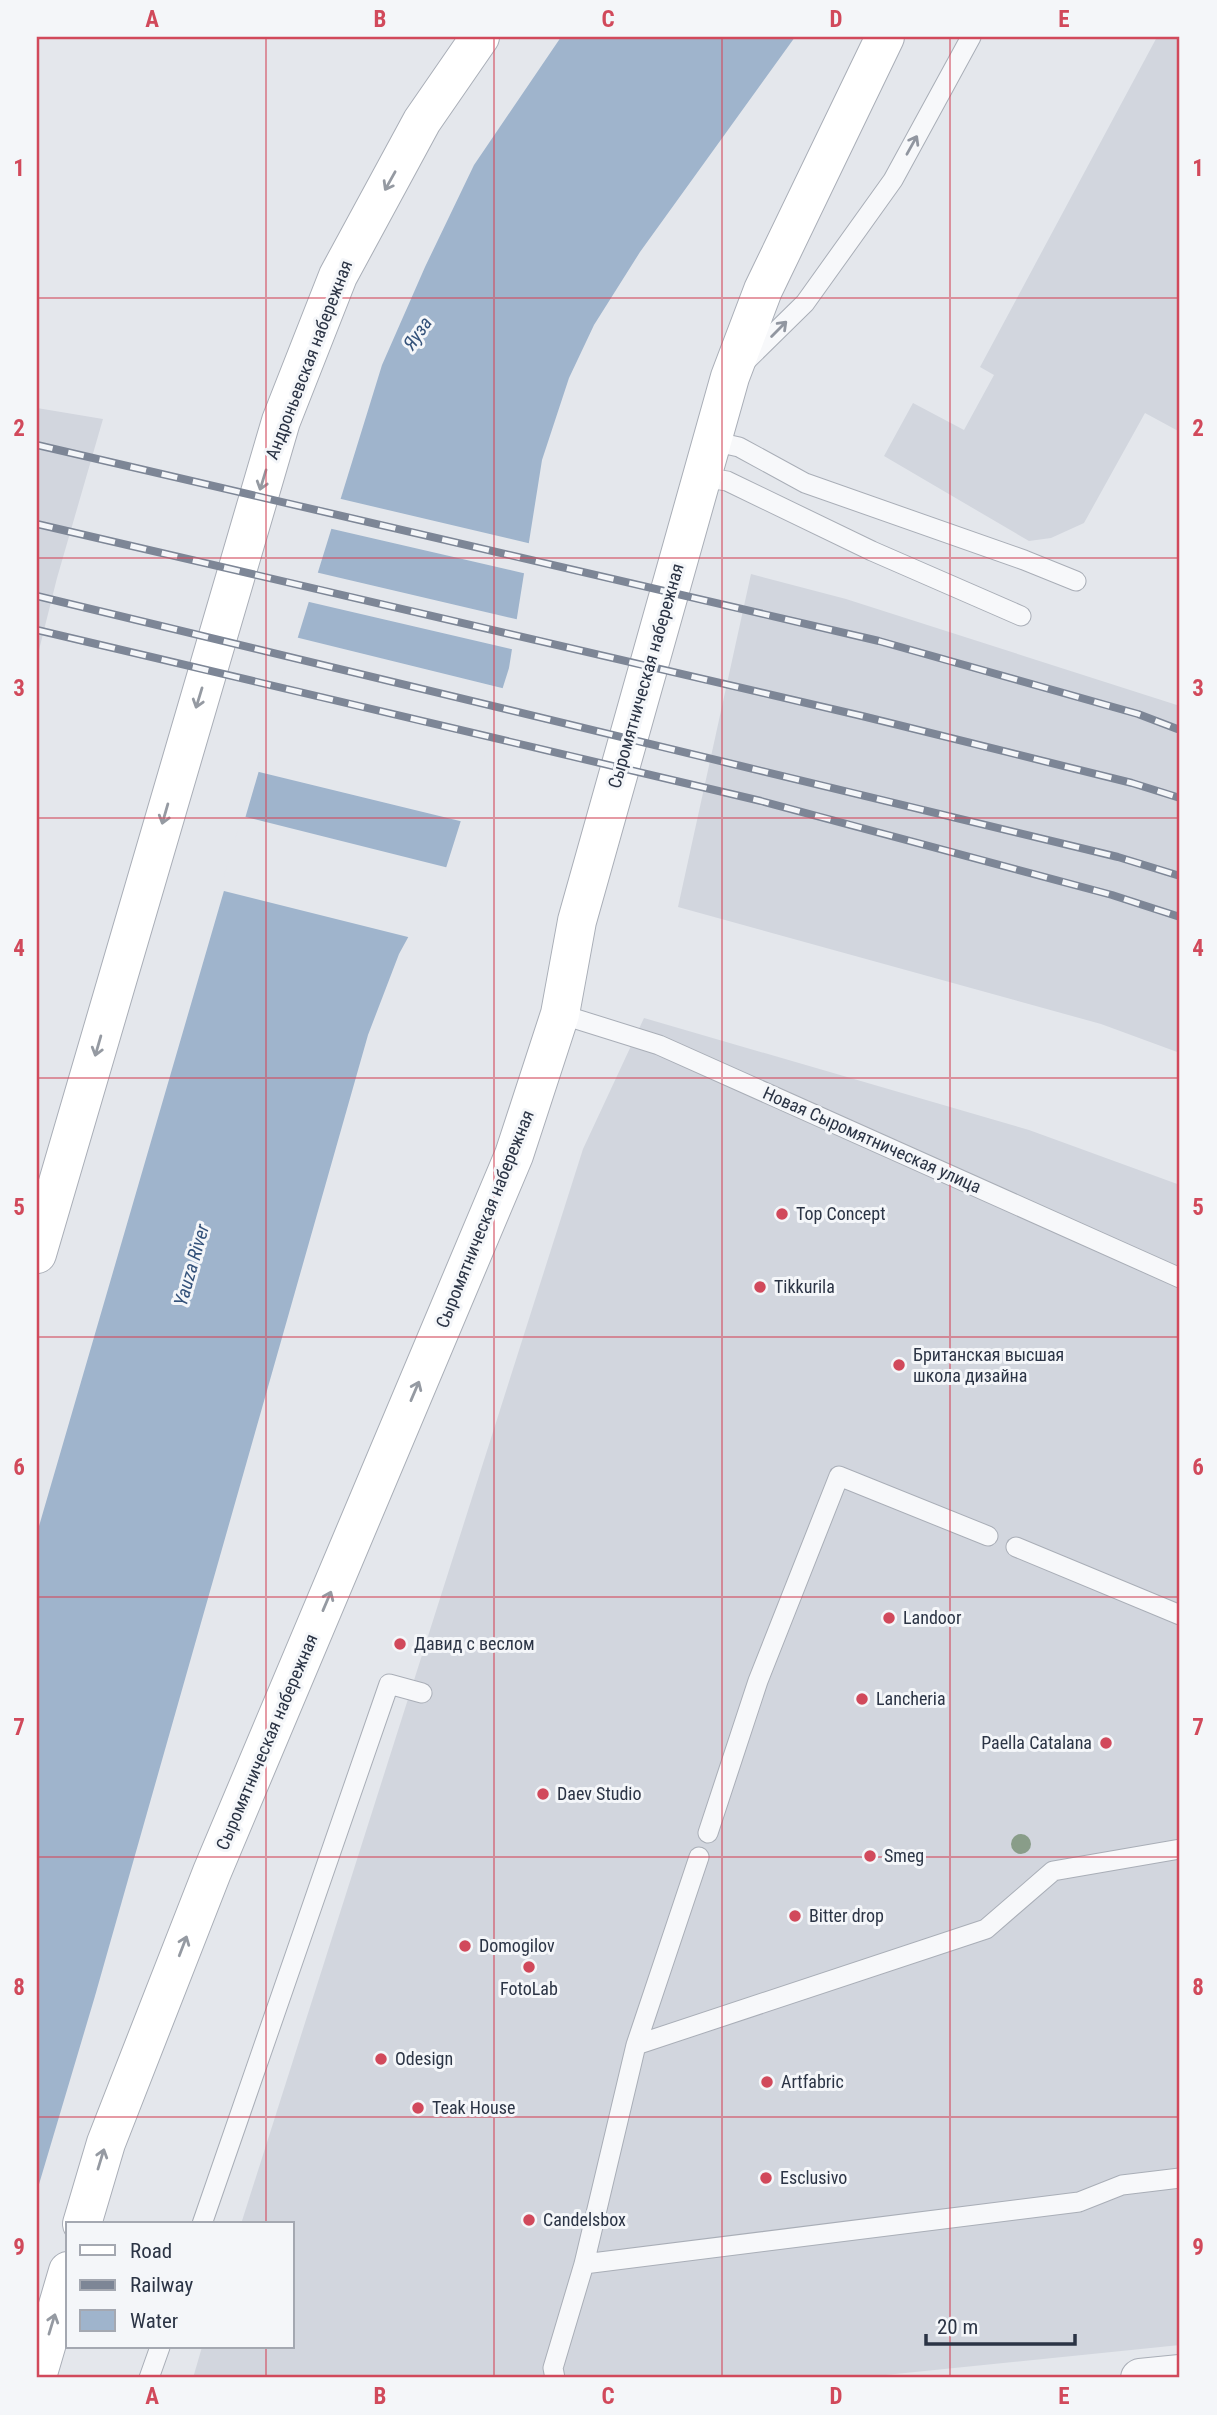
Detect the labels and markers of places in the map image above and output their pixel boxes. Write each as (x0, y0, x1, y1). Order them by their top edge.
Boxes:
place label: Top Concept (796, 1203, 885, 1224)
marker: Top Concept (774, 1206, 790, 1222)
place label: Tikkurila (774, 1276, 835, 1297)
marker: Tikkurila (752, 1279, 768, 1295)
place label: Британская высшая школа дизайна (913, 1344, 1064, 1386)
marker: Британская высшая школа дизайна (891, 1357, 907, 1373)
place label: Landoor (903, 1607, 962, 1628)
marker: Landoor (881, 1610, 897, 1626)
place label: Давид с веслом (414, 1633, 535, 1654)
marker: Давид с веслом (392, 1636, 408, 1652)
place label: Lancheria (876, 1688, 946, 1709)
marker: Lancheria (854, 1691, 870, 1707)
place label: Paella Catalana (981, 1732, 1092, 1753)
marker: Paella Catalana (1098, 1735, 1114, 1751)
place label: Daev Studio (557, 1783, 642, 1804)
marker: Daev Studio (535, 1786, 551, 1802)
place label: Smeg (884, 1845, 924, 1866)
marker: Smeg (862, 1848, 878, 1864)
place label: Bitter drop (809, 1905, 884, 1926)
marker: Bitter drop (787, 1908, 803, 1924)
place label: Domogilov (479, 1935, 555, 1956)
marker: Domogilov (457, 1938, 473, 1954)
marker: FotoLab (521, 1959, 537, 1975)
place label: FotoLab (500, 1978, 558, 1999)
place label: Odesign (395, 2048, 453, 2069)
marker: Odesign (373, 2051, 389, 2067)
place label: Artfabric (781, 2071, 844, 2092)
marker: Artfabric (759, 2074, 775, 2090)
place label: Teak House (432, 2097, 515, 2118)
marker: Teak House (410, 2100, 426, 2116)
place label: Esclusivo (780, 2167, 847, 2188)
marker: Esclusivo (758, 2170, 774, 2186)
place label: Candelsbox (543, 2209, 626, 2230)
marker: Candelsbox (521, 2212, 537, 2228)

